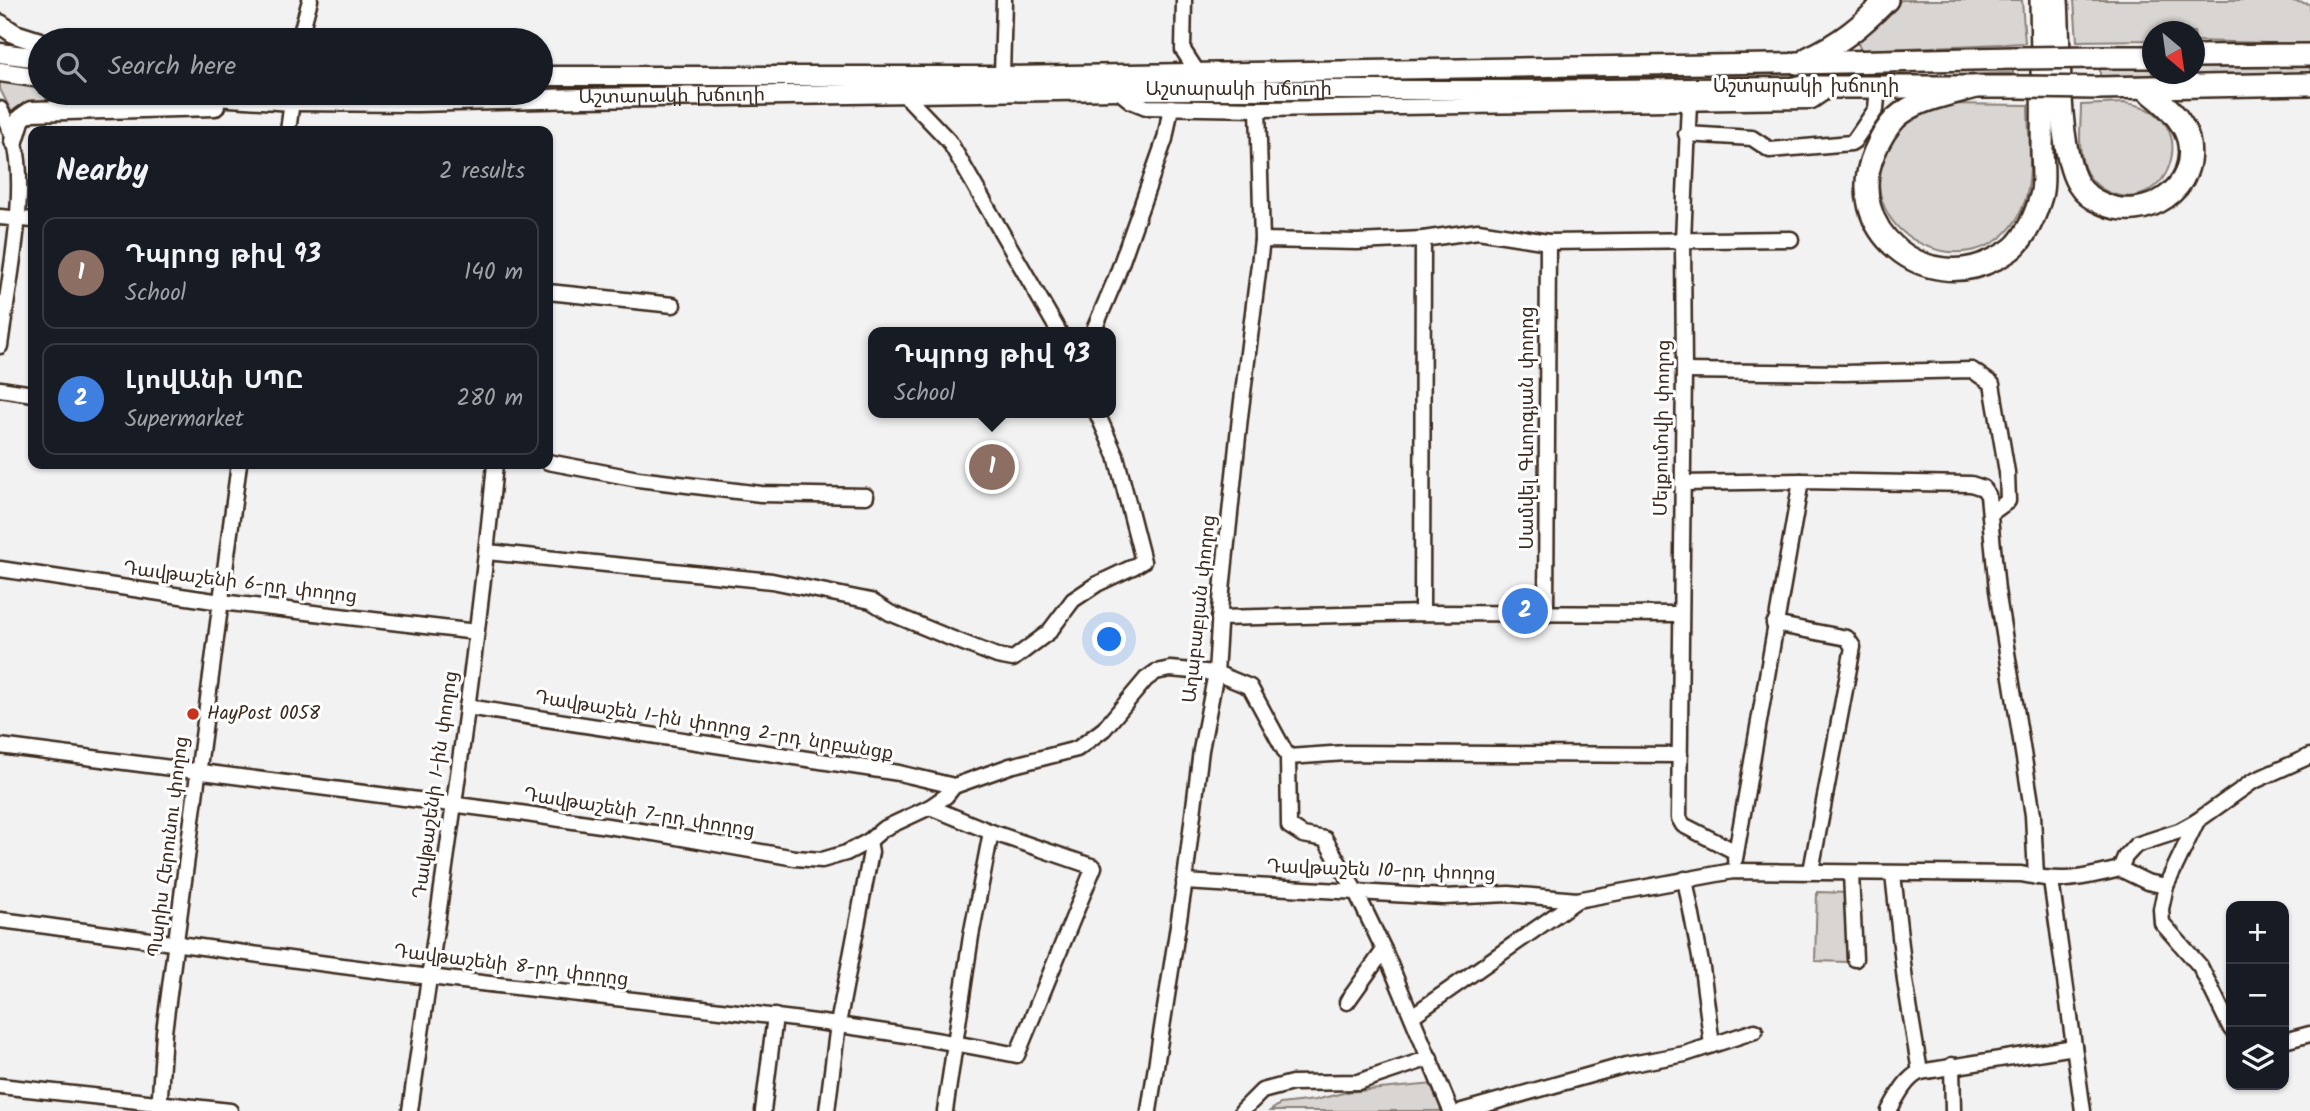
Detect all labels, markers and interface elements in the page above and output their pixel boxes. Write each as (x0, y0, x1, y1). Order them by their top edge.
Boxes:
north arrow (2142, 21, 2205, 84)
search box (28, 28, 553, 105)
text: Search here (108, 46, 236, 88)
icon: search (52, 48, 90, 86)
street label: Աշտարակի խճուղի (1713, 72, 1899, 102)
street label: Աշտարակի խճուղի (1145, 75, 1332, 105)
street label: Աշտարակի խճուղի (578, 80, 765, 113)
text: Nearby (56, 148, 148, 196)
text: 2 results (439, 154, 525, 190)
text: Դպրոց թիվ 93 (125, 234, 321, 276)
text: 1 (78, 255, 84, 291)
text: 140 m (464, 255, 523, 291)
text: School (125, 276, 186, 312)
street label: Սամվել Գևորգյան փողոց (1513, 306, 1543, 550)
popup (868, 327, 1116, 418)
text: Դպրոց թիվ 93 (894, 334, 1090, 376)
street label: Մելքումովի փողոց (1646, 339, 1680, 517)
text: ԼյովԱնի ՍՊԸ (125, 360, 304, 402)
text: School (894, 376, 955, 412)
text: 2 (74, 381, 88, 417)
text: 280 m (457, 381, 523, 417)
text: Supermarket (125, 402, 244, 438)
pin: 1 (969, 441, 1015, 493)
street label: Աղաբաբյան փողոց (1175, 513, 1225, 705)
street label: Դավթաշենի 6-րդ փողոց (121, 554, 359, 612)
pin: 2 (1502, 585, 1548, 637)
your location (1092, 622, 1126, 656)
street label: Դավթաշենի 1-ին փողոց (405, 669, 467, 901)
street label: Դավթաշեն 1-ին փողոց 2-րդ նրբանցք (532, 683, 896, 769)
place label: HayPost 0058 (207, 699, 321, 729)
marker: HayPost 0058 (185, 706, 201, 722)
street label: Պարիս Հերունու փողոց (141, 734, 197, 960)
street label: Դավթաշենի 7-րդ փողոց (521, 780, 757, 846)
street label: Դավթաշեն 10-րդ փողոց (1266, 852, 1496, 890)
map controls (2226, 901, 2289, 1090)
button: + (2226, 901, 2289, 964)
street label: Դավթաշենի 8-րդ փողոց (392, 937, 630, 995)
button: − (2226, 964, 2289, 1027)
button: layers (2226, 1027, 2289, 1090)

